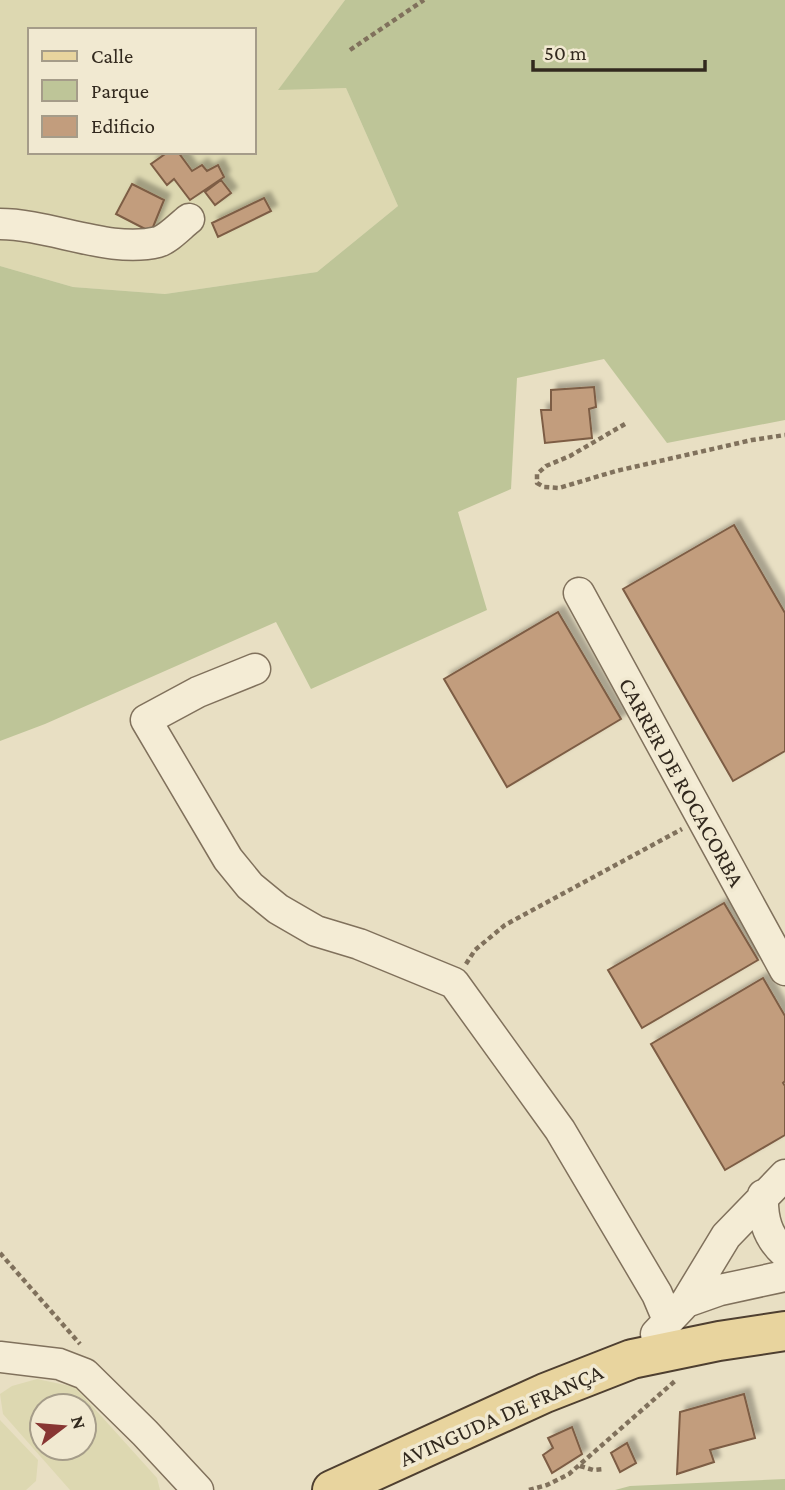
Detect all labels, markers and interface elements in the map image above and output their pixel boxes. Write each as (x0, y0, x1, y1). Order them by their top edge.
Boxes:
legend (28, 28, 256, 154)
scale bar (533, 28, 704, 72)
text: 50 m (544, 41, 587, 65)
text: Calle (91, 44, 133, 68)
text: Parque (91, 79, 149, 103)
text: Edificio (91, 114, 155, 138)
street label: CARRER DE ROCACORBA (614, 673, 751, 892)
street label: AVINGUDA DE FRANÇA (395, 1358, 608, 1472)
north arrow (28, 1392, 98, 1462)
text: N (67, 1413, 91, 1432)

